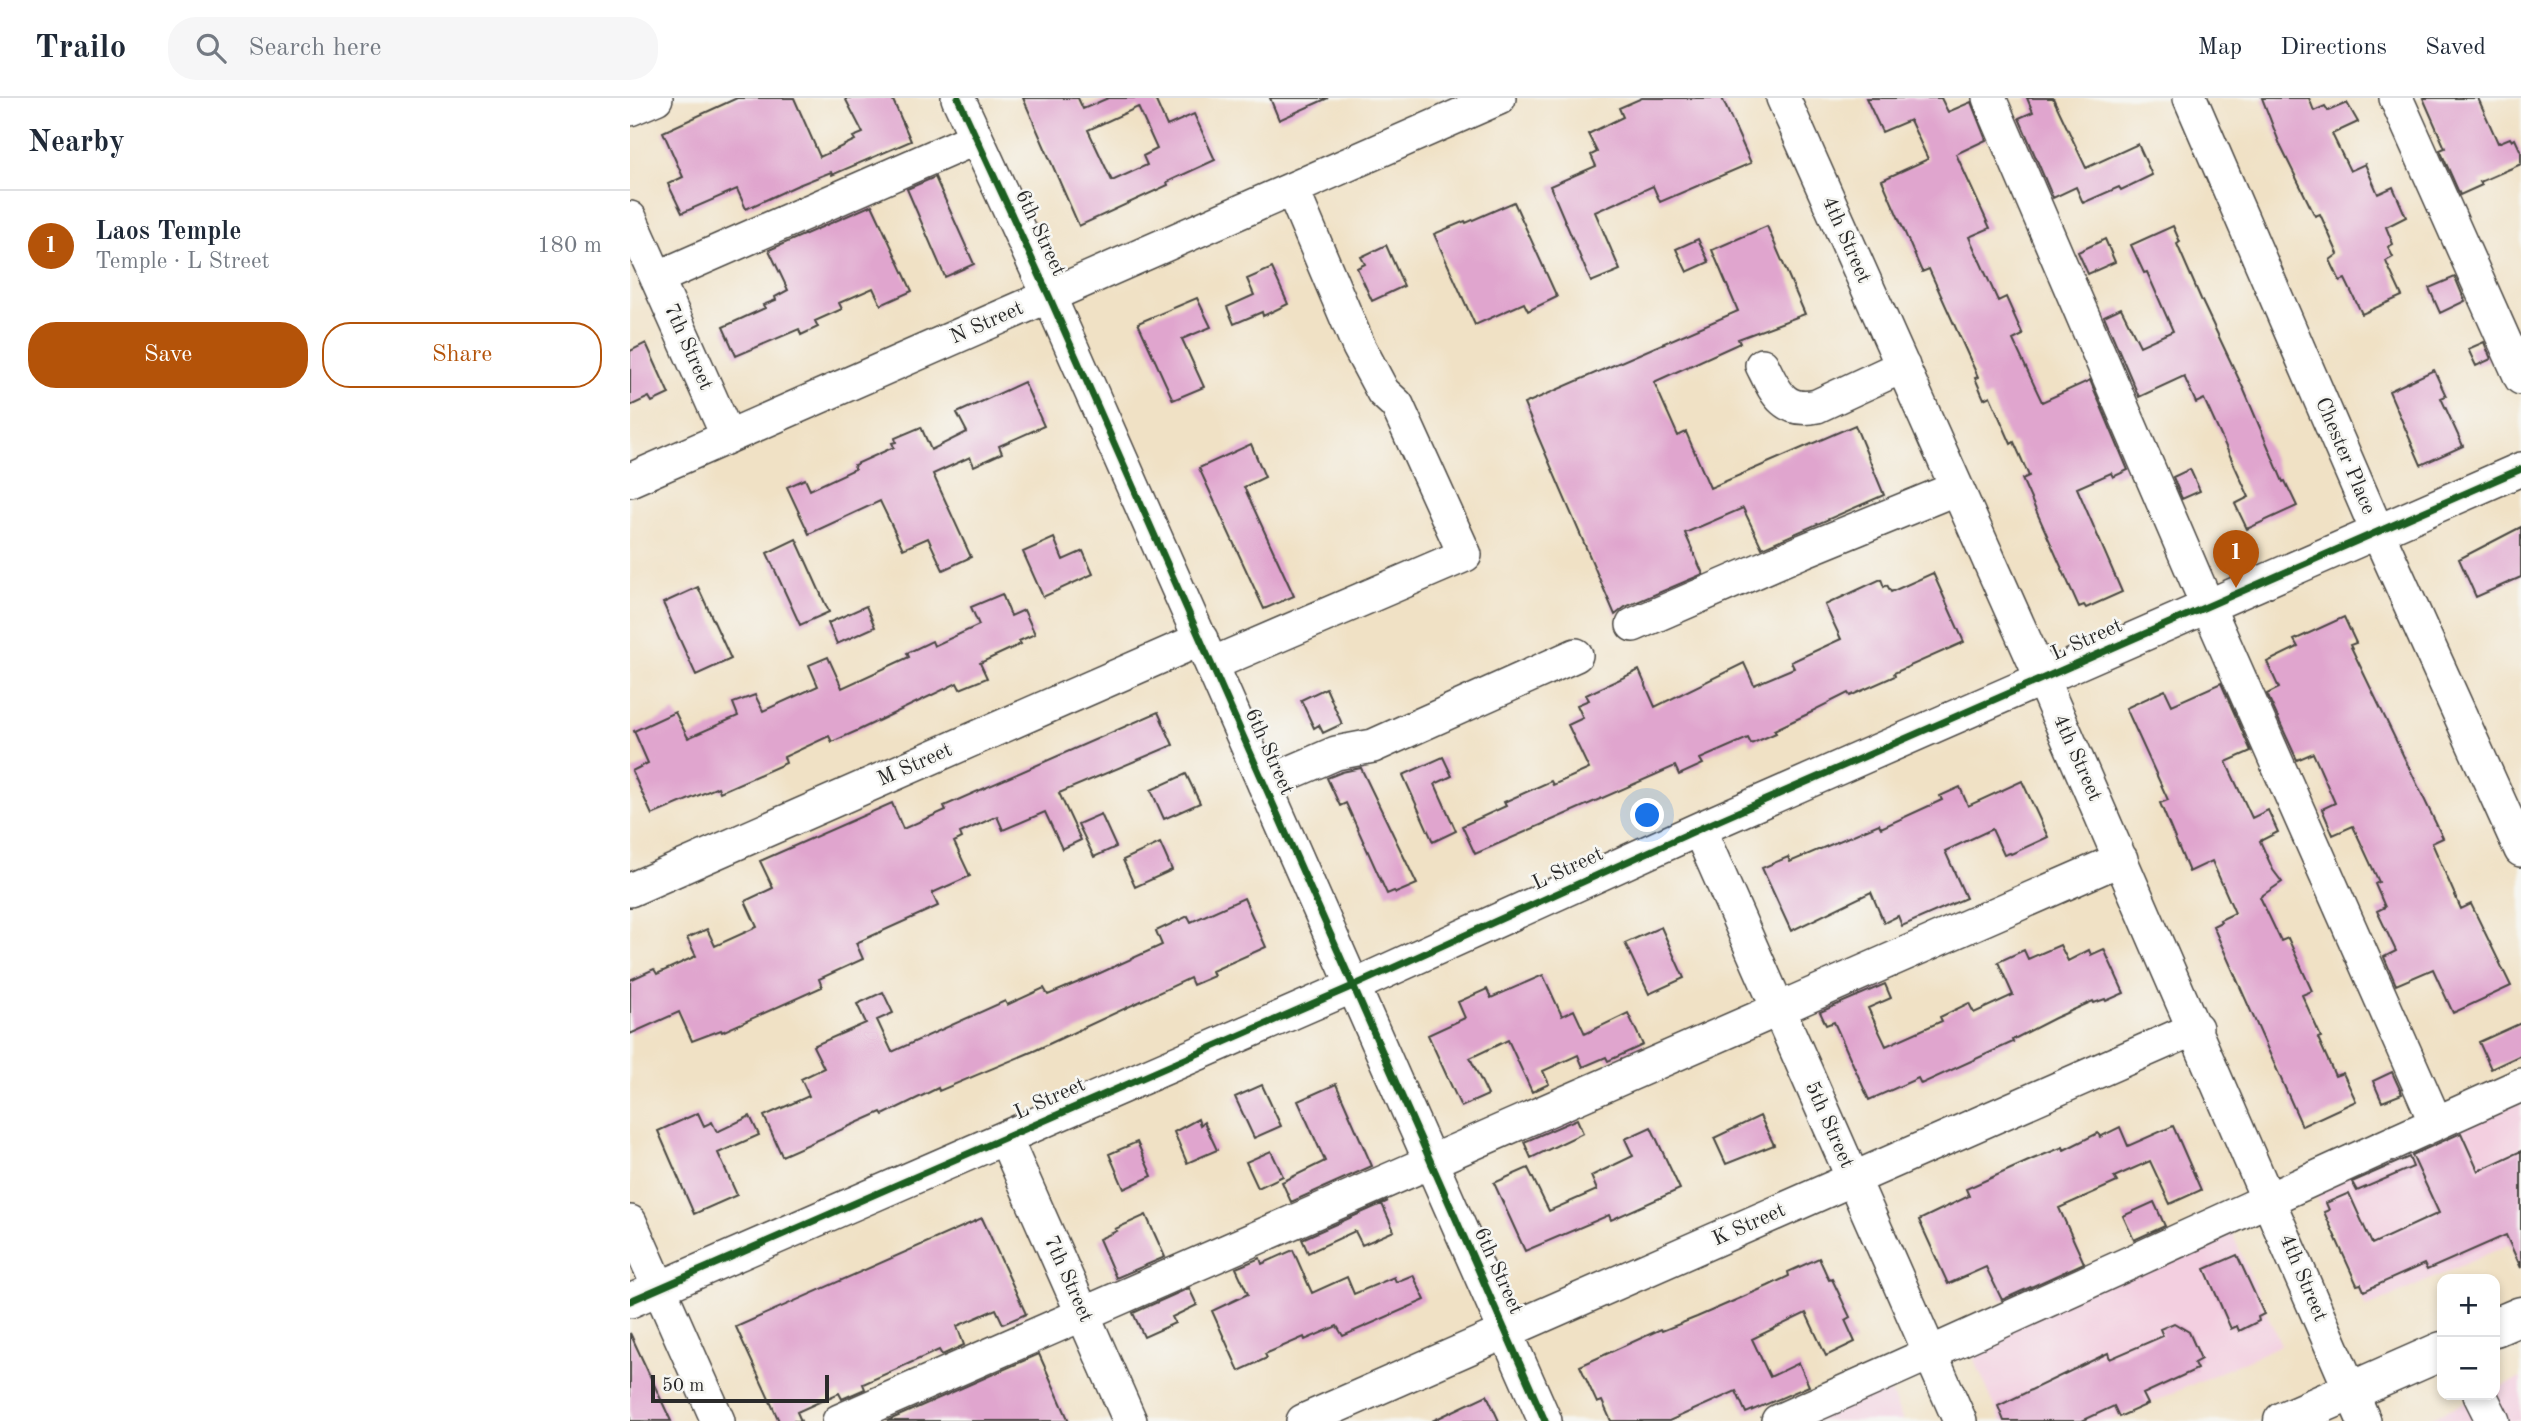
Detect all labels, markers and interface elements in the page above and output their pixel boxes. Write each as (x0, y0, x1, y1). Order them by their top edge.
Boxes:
search box (168, 17, 658, 80)
icon: search (192, 29, 230, 67)
text: Trailo (35, 32, 126, 65)
text: Search here (248, 35, 381, 61)
text: Map (2198, 36, 2242, 60)
text: Directions (2280, 36, 2387, 60)
text: Saved (2425, 36, 2486, 60)
text: Nearby (28, 128, 125, 158)
street label: 6th Street (1011, 187, 1069, 279)
street label: 4th Street (1818, 193, 1874, 287)
text: Laos Temple (95, 219, 242, 245)
text: 1 (44, 234, 58, 257)
text: 180 m (537, 234, 602, 257)
text: Temple · L Street (95, 250, 270, 273)
street label: N Street (947, 298, 1027, 348)
street label: 7th Street (660, 300, 716, 394)
button: Save (28, 322, 308, 388)
button: Share (322, 322, 602, 388)
street label: Chester Place (2311, 394, 2379, 518)
pin: 1 (2213, 530, 2259, 588)
street label: L Street (2048, 615, 2126, 665)
street label: 6th Street (1241, 705, 1297, 799)
street label: 4th Street (2049, 711, 2105, 805)
street label: M Street (875, 739, 955, 791)
your location (1630, 798, 1664, 832)
street label: L Street (1529, 844, 1607, 894)
street label: L Street (1011, 1074, 1089, 1124)
street label: 5th Street (1801, 1078, 1857, 1172)
street label: K Street (1709, 1200, 1789, 1250)
street label: 6th Street (1470, 1224, 1526, 1318)
street label: 4th Street (2275, 1231, 2331, 1325)
street label: 7th Street (1040, 1232, 1096, 1326)
map controls (2437, 1274, 2500, 1400)
button: + (2437, 1274, 2500, 1337)
button: − (2437, 1337, 2500, 1400)
scale bar (651, 1372, 830, 1404)
text: 50 m (662, 1377, 704, 1396)

